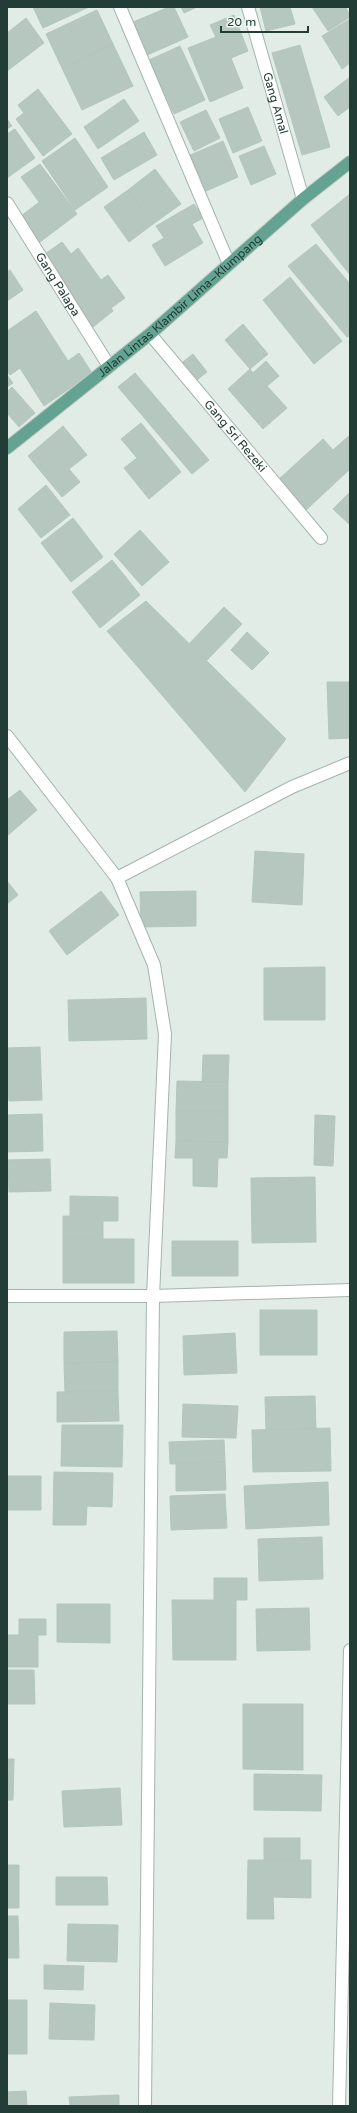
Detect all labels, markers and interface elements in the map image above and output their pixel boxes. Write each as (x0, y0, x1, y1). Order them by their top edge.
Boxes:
scale bar (221, 8, 308, 34)
text: 20 m (227, 15, 256, 29)
street label: Gang Amal (260, 71, 291, 136)
street label: Jalan Lintas Klambir Lima–Klumpang (95, 232, 265, 380)
street label: Gang Palapa (33, 250, 83, 319)
street label: Gang Sri Rezeki (201, 397, 270, 475)

